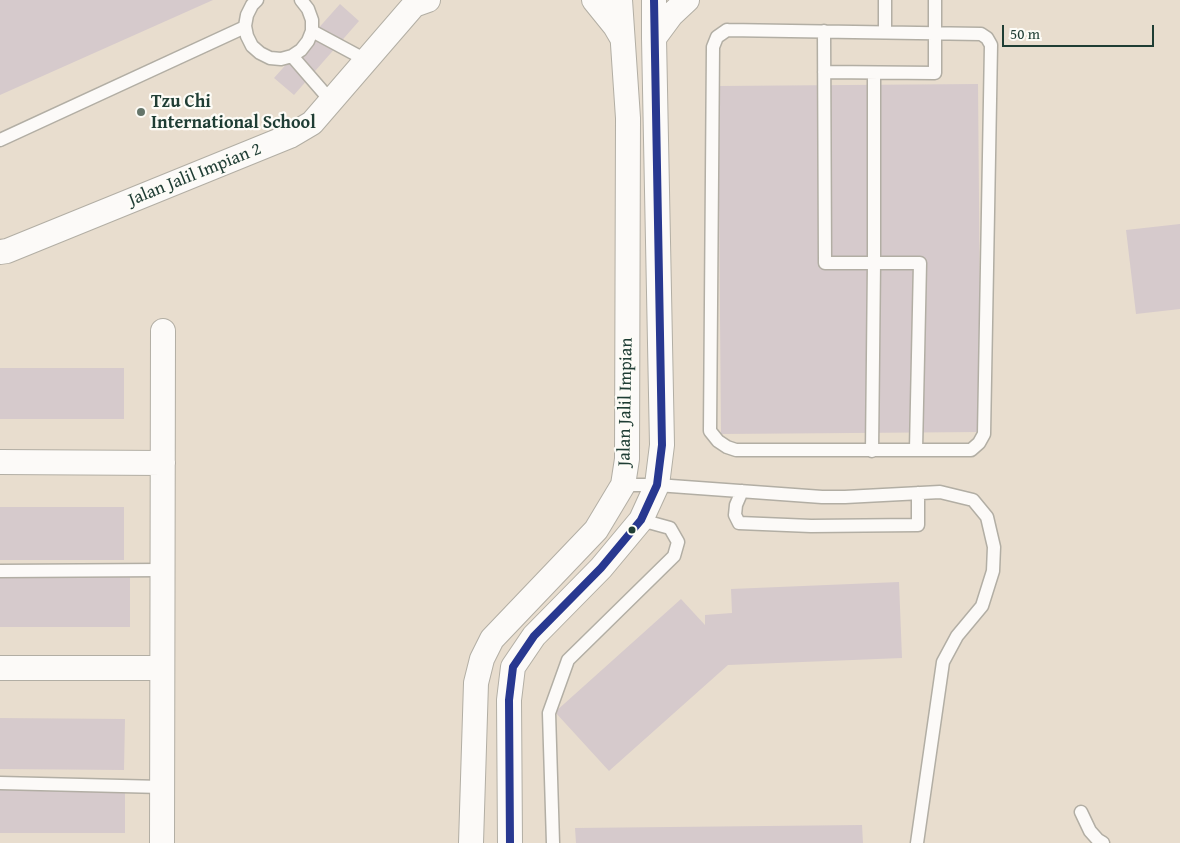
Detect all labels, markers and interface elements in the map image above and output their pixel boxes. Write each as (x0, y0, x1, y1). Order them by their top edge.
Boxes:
scale bar (1005, 15, 1158, 47)
text: 50 m (1010, 23, 1040, 44)
place label: Tzu Chi International School (151, 91, 316, 134)
marker: Tzu Chi International School (135, 106, 147, 118)
street label: Jalan Jalil Impian 2 (125, 139, 265, 211)
street label: Jalan Jalil Impian (614, 337, 638, 467)
unlabelled marker (627, 525, 637, 535)

